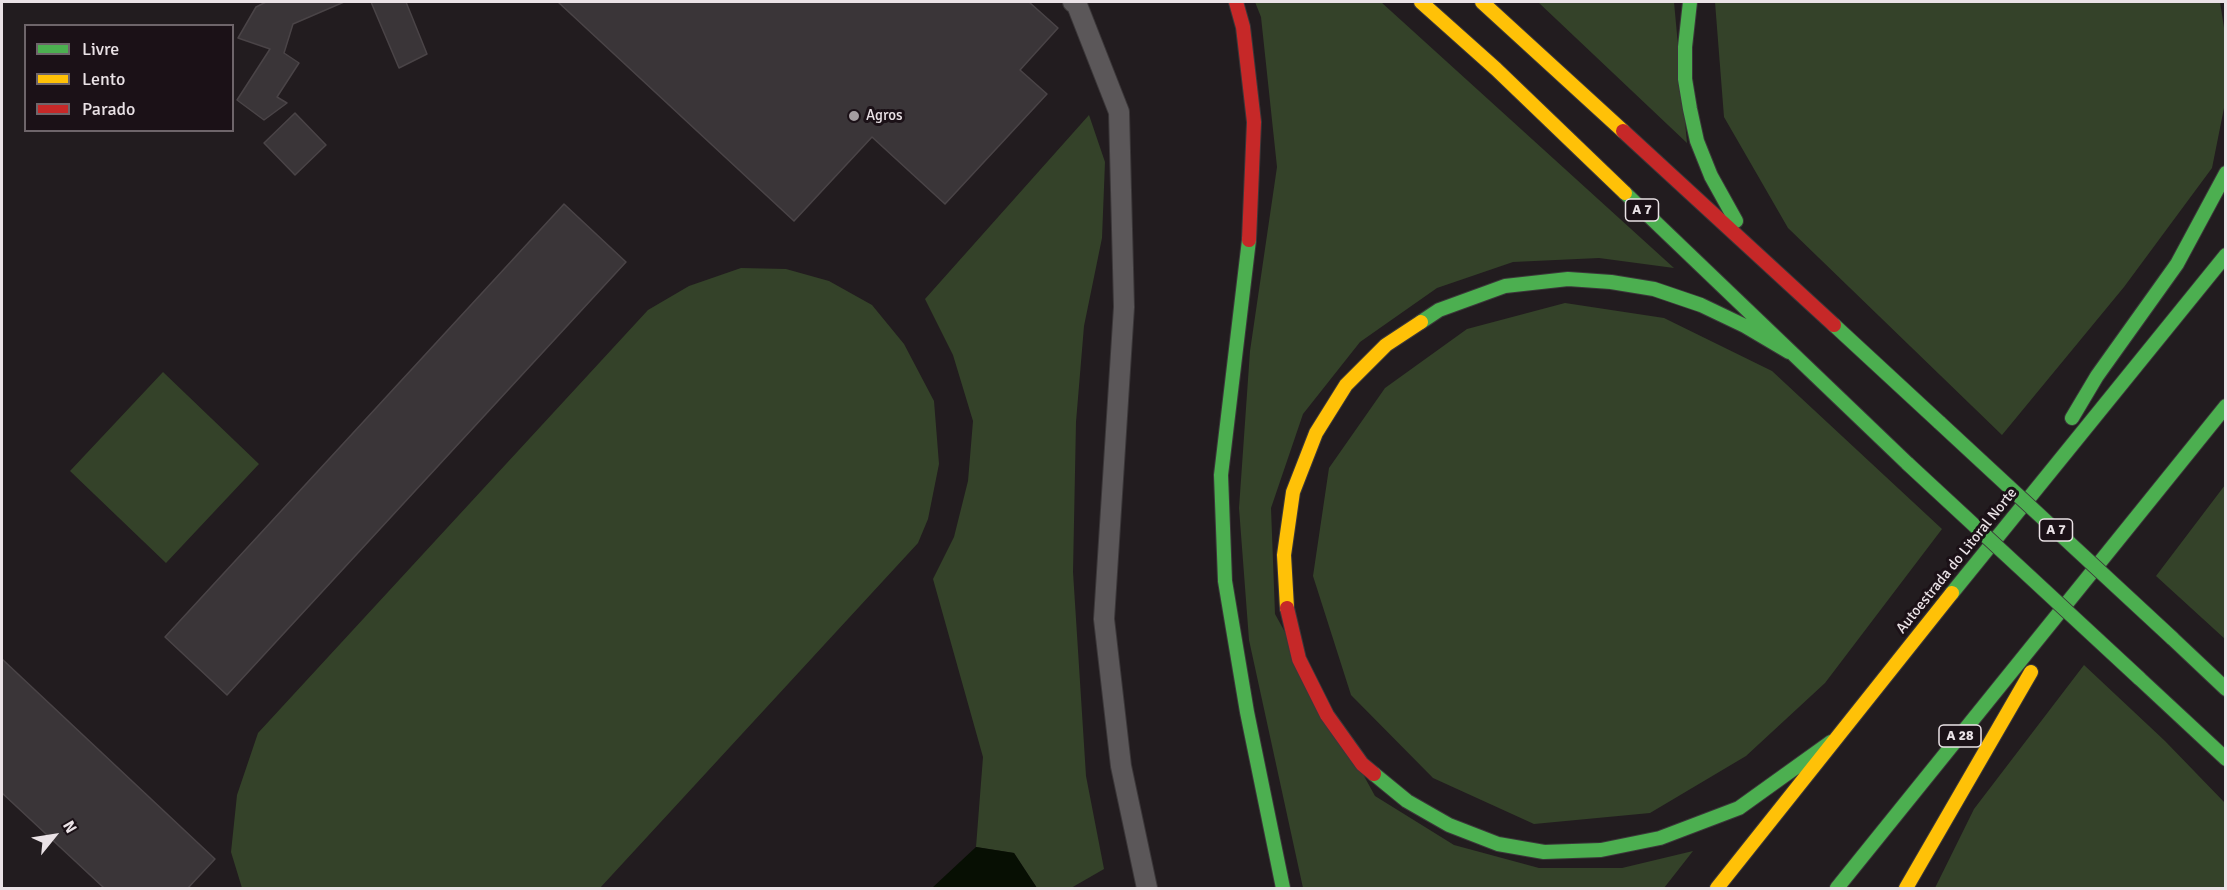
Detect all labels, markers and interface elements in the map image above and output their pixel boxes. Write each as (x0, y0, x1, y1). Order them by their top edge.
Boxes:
legend (24, 24, 234, 132)
text: Livre (82, 38, 119, 60)
text: Lento (82, 68, 125, 90)
text: Parado (82, 98, 135, 120)
place label: Agros (866, 107, 903, 125)
marker: Agros (847, 109, 861, 123)
road number: A 7 (1626, 199, 1658, 221)
street label: Autoestrada do Litoral Norte (1893, 485, 2021, 637)
road number: A 7 (2040, 519, 2072, 541)
road number: A 28 (1939, 725, 1981, 747)
north arrow (24, 806, 84, 866)
text: N (58, 817, 81, 837)

